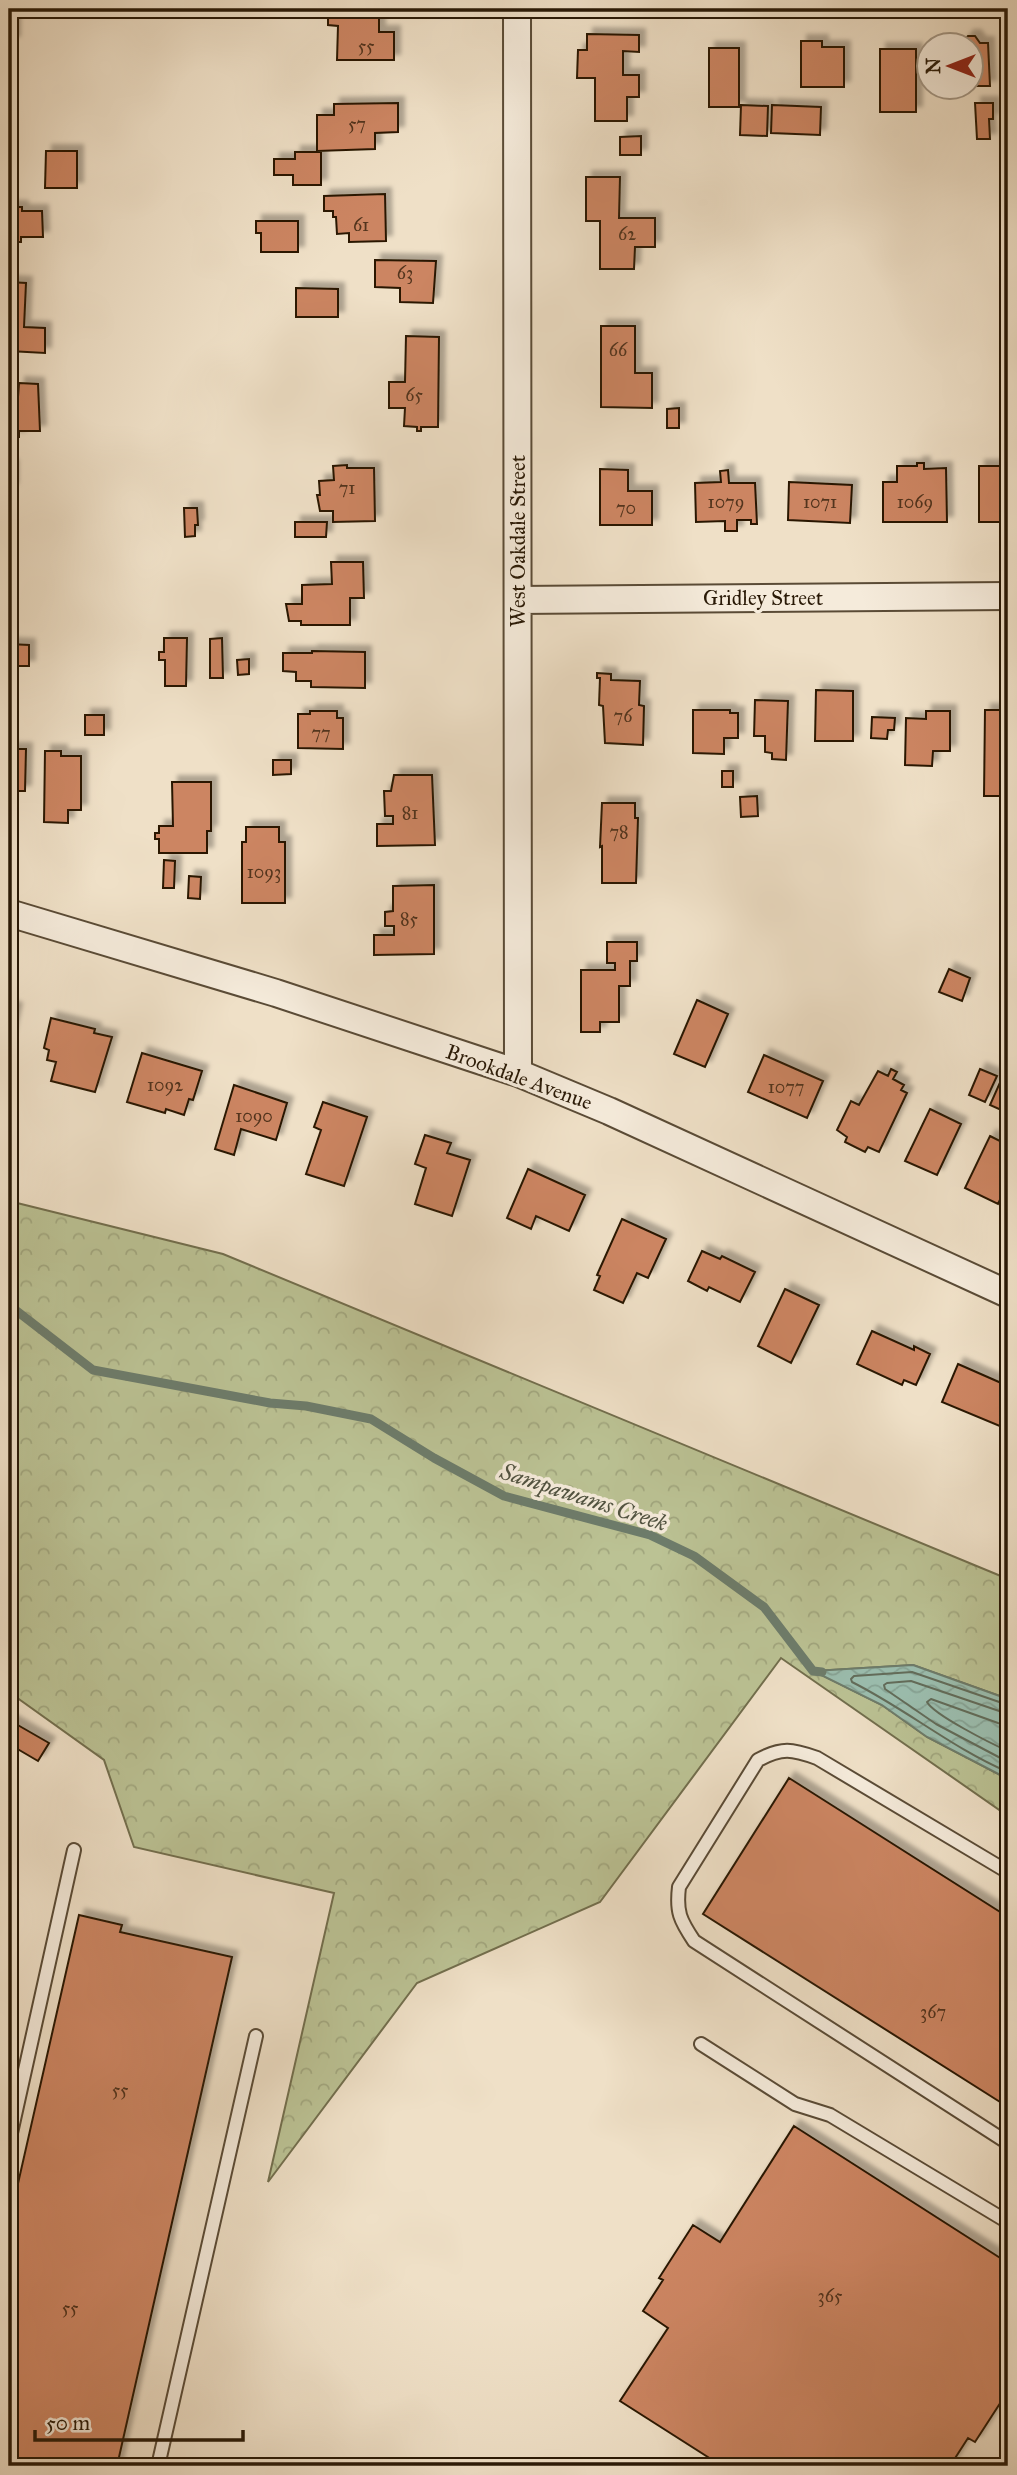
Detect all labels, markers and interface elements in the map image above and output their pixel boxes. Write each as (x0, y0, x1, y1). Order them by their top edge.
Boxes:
north arrow (916, 32, 986, 102)
house number: 55 (358, 35, 375, 57)
text: N (922, 58, 945, 74)
house number: 57 (348, 113, 366, 135)
house number: 61 (353, 214, 369, 236)
house number: 62 (618, 223, 636, 245)
house number: 63 (397, 262, 413, 284)
house number: 66 (609, 339, 628, 361)
house number: 65 (405, 384, 423, 406)
street label: West Oakdale Street (505, 454, 531, 627)
house number: 71 (339, 477, 355, 499)
house number: 1079 (708, 491, 744, 513)
house number: 1071 (803, 491, 837, 513)
house number: 1069 (897, 491, 933, 513)
house number: 70 (616, 497, 636, 519)
street label: Gridley Street (703, 585, 824, 611)
house number: 76 (614, 705, 633, 727)
house number: 77 (311, 722, 331, 744)
house number: 81 (402, 802, 418, 824)
house number: 78 (609, 821, 629, 843)
house number: 1093 (247, 861, 281, 883)
house number: 85 (400, 908, 419, 930)
street label: Brookdale Avenue (442, 1038, 596, 1116)
house number: 1092 (147, 1074, 183, 1096)
house number: 1077 (768, 1076, 804, 1098)
house number: 1090 (235, 1105, 273, 1127)
water label: Sampawams Creek (496, 1456, 671, 1538)
house number: 367 (920, 2001, 946, 2023)
house number: 55 (112, 2079, 129, 2101)
house number: 365 (818, 2285, 843, 2307)
house number: 55 (62, 2297, 79, 2319)
scale bar (35, 2398, 243, 2442)
text: 50 m (46, 2410, 91, 2436)

